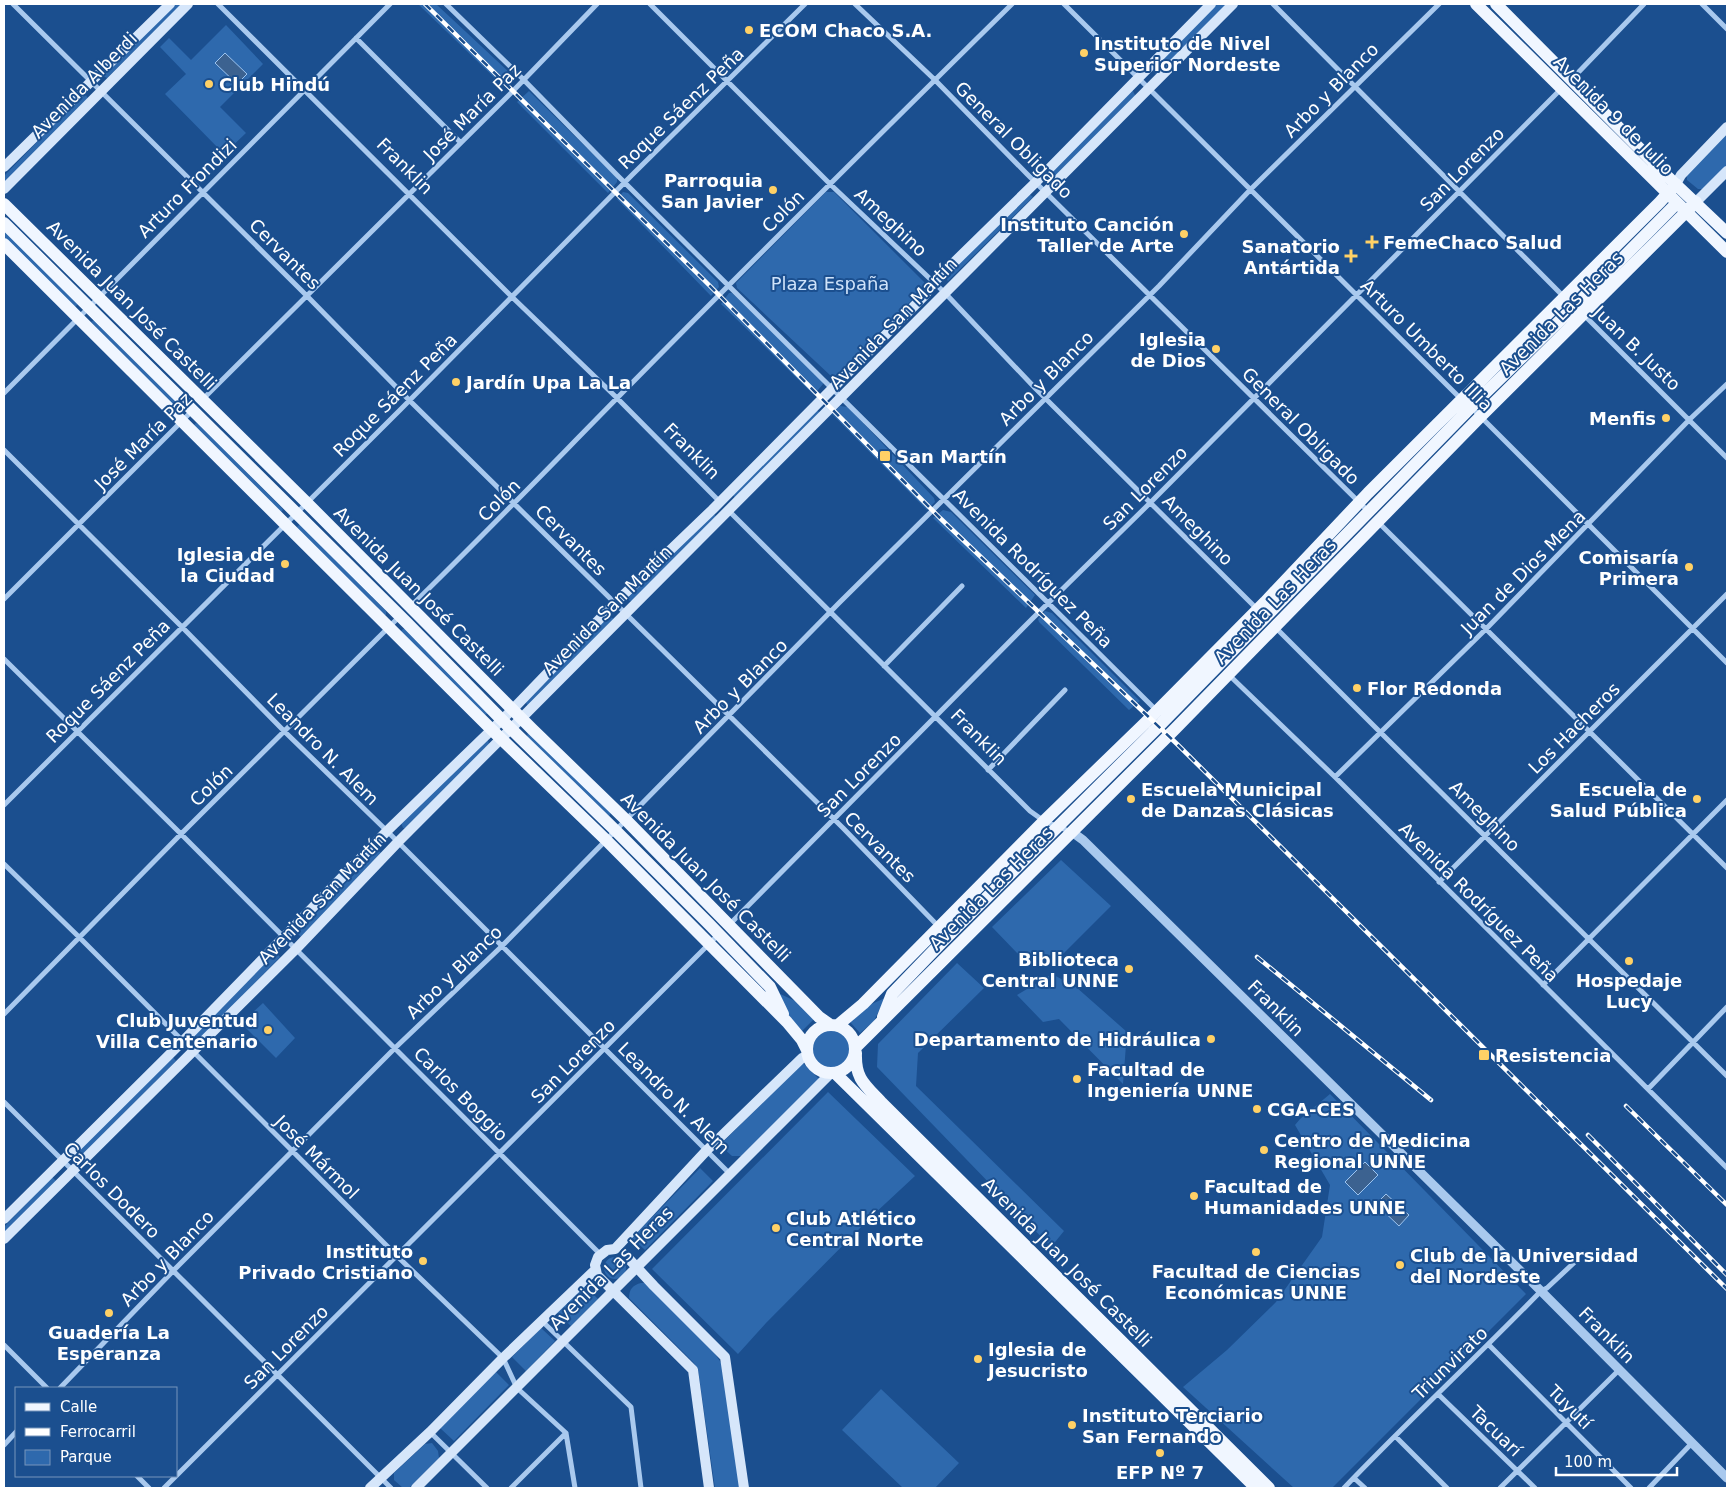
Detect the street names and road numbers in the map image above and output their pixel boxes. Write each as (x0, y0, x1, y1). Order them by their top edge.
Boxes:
street label: Avenida Alberdi (27, 28, 141, 142)
street label: Arbo y Blanco (1279, 38, 1383, 142)
street label: Roque Sáenz Peña (614, 43, 748, 173)
street label: Avenida 9 de Julio (1550, 51, 1678, 179)
street label: José María Paz (418, 59, 525, 166)
street label: General Obligado (951, 77, 1077, 203)
street label: San Lorenzo (1416, 123, 1508, 215)
street label: Arturo Frondizi (133, 134, 241, 242)
street label: Franklin (373, 134, 437, 198)
street label: Ameghino (850, 183, 932, 261)
street label: Colón (758, 186, 808, 236)
street label: Cervantes (245, 214, 325, 294)
street label: Avenida Juan José Castelli (43, 216, 221, 394)
street label: Avenida Las Heras (1495, 247, 1627, 379)
street label: Avenida San Martín (825, 253, 961, 393)
street label: Arturo Umberto Illia (1357, 275, 1497, 415)
street label: Juan B. Justo (1588, 301, 1685, 395)
street label: Arbo y Blanco (994, 326, 1098, 430)
street label: Roque Sáenz Peña (329, 329, 461, 461)
street label: General Obligado (1238, 363, 1364, 489)
street label: José María Paz (89, 388, 196, 495)
street label: Franklin (660, 419, 724, 483)
street label: San Lorenzo (1099, 442, 1191, 534)
street label: Colón (474, 475, 524, 525)
street label: Avenida Rodríguez Peña (949, 484, 1117, 652)
street label: Ameghino (1158, 490, 1238, 570)
street label: Cervantes (531, 500, 611, 580)
street label: Avenida Juan José Castelli (330, 502, 508, 680)
street label: Juan de Dios Mena (1456, 505, 1590, 639)
street label: Avenida Las Heras (1210, 534, 1340, 668)
street label: Avenida San Martín (538, 541, 676, 679)
street label: Roque Sáenz Peña (42, 615, 174, 747)
street label: Arbo y Blanco (688, 634, 792, 738)
street label: Los Hacheros (1524, 678, 1624, 778)
street label: Leandro N. Alem (263, 689, 383, 809)
street label: Franklin (947, 705, 1011, 769)
street label: San Lorenzo (813, 729, 905, 821)
street label: Colón (185, 760, 237, 810)
street label: Ameghino (1445, 776, 1525, 856)
street label: Avenida Juan José Castelli (617, 788, 795, 966)
street label: Cervantes (840, 807, 920, 887)
street label: Avenida Rodríguez Peña (1395, 818, 1563, 986)
street label: Avenida Las Heras (925, 822, 1057, 954)
street label: Avenida San Martín (254, 828, 390, 968)
street label: Arbo y Blanco (402, 921, 506, 1023)
street label: Franklin (1244, 976, 1308, 1040)
street label: San Lorenzo (527, 1015, 619, 1107)
street label: Leandro N. Alem (614, 1038, 734, 1158)
street label: Carlos Boggio (410, 1043, 512, 1145)
street label: José Mármol (270, 1110, 363, 1203)
street label: Carlos Dodero (59, 1137, 165, 1243)
street label: Avenida Juan José Castelli (978, 1173, 1156, 1351)
street label: Avenida Las Heras (545, 1202, 677, 1334)
street label: Arbo y Blanco (116, 1206, 218, 1310)
street label: San Lorenzo (240, 1301, 332, 1393)
street label: Franklin (1575, 1303, 1639, 1367)
street label: Triunvirato (1408, 1322, 1492, 1404)
street label: Tuyutí (1543, 1380, 1597, 1434)
street label: Tacuarí (1465, 1401, 1527, 1461)

